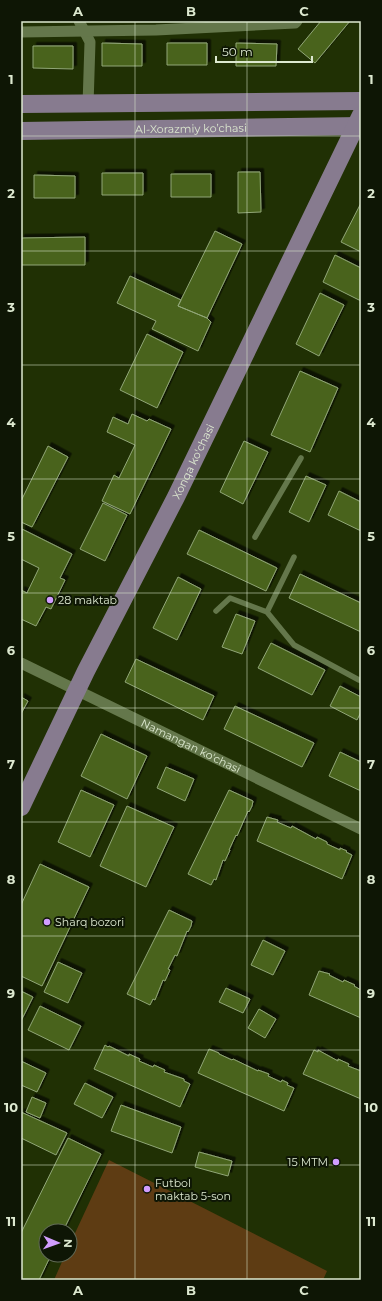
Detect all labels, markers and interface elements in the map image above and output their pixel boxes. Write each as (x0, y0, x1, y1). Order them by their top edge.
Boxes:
text: A (72, 3, 84, 19)
text: B (186, 3, 196, 19)
text: C (299, 3, 309, 19)
scale bar (216, 38, 312, 64)
text: 50 m (222, 44, 253, 59)
text: 1 (8, 71, 14, 87)
text: 1 (368, 71, 374, 87)
street label: Al-Xorazmiy ko’chasi (135, 121, 247, 136)
text: 2 (7, 185, 15, 201)
text: 2 (367, 185, 375, 201)
text: 3 (6, 299, 15, 315)
text: 3 (366, 299, 375, 315)
text: 4 (7, 414, 16, 430)
text: 4 (367, 414, 376, 430)
street label: Xonqa ko'chasi (169, 422, 217, 501)
text: 5 (7, 528, 15, 544)
text: 5 (367, 528, 375, 544)
place label: 28 maktab (58, 593, 117, 607)
marker: 28 maktab (45, 595, 55, 605)
text: 6 (7, 642, 16, 658)
text: 6 (367, 642, 376, 658)
street label: Namangan ko'chasi (139, 716, 243, 776)
text: 7 (7, 756, 15, 772)
text: 7 (367, 756, 375, 772)
text: 8 (7, 871, 16, 887)
text: 8 (367, 871, 376, 887)
place label: Sharq bozori (55, 915, 124, 929)
marker: Sharq bozori (42, 917, 52, 927)
text: 9 (7, 985, 15, 1001)
text: 9 (367, 985, 375, 1001)
text: 10 (4, 1099, 18, 1115)
text: 10 (364, 1099, 378, 1115)
place label: 15 MTM (288, 1155, 328, 1169)
marker: 15 MTM (331, 1157, 341, 1167)
place label: Futbol maktab 5-son (155, 1176, 231, 1203)
marker: Futbol maktab 5-son (142, 1184, 152, 1194)
text: 11 (6, 1213, 16, 1229)
text: 11 (366, 1213, 376, 1229)
north arrow (38, 1223, 78, 1263)
text: N (61, 1239, 75, 1248)
text: A (72, 1282, 84, 1298)
text: B (186, 1282, 196, 1298)
text: C (299, 1282, 309, 1298)

